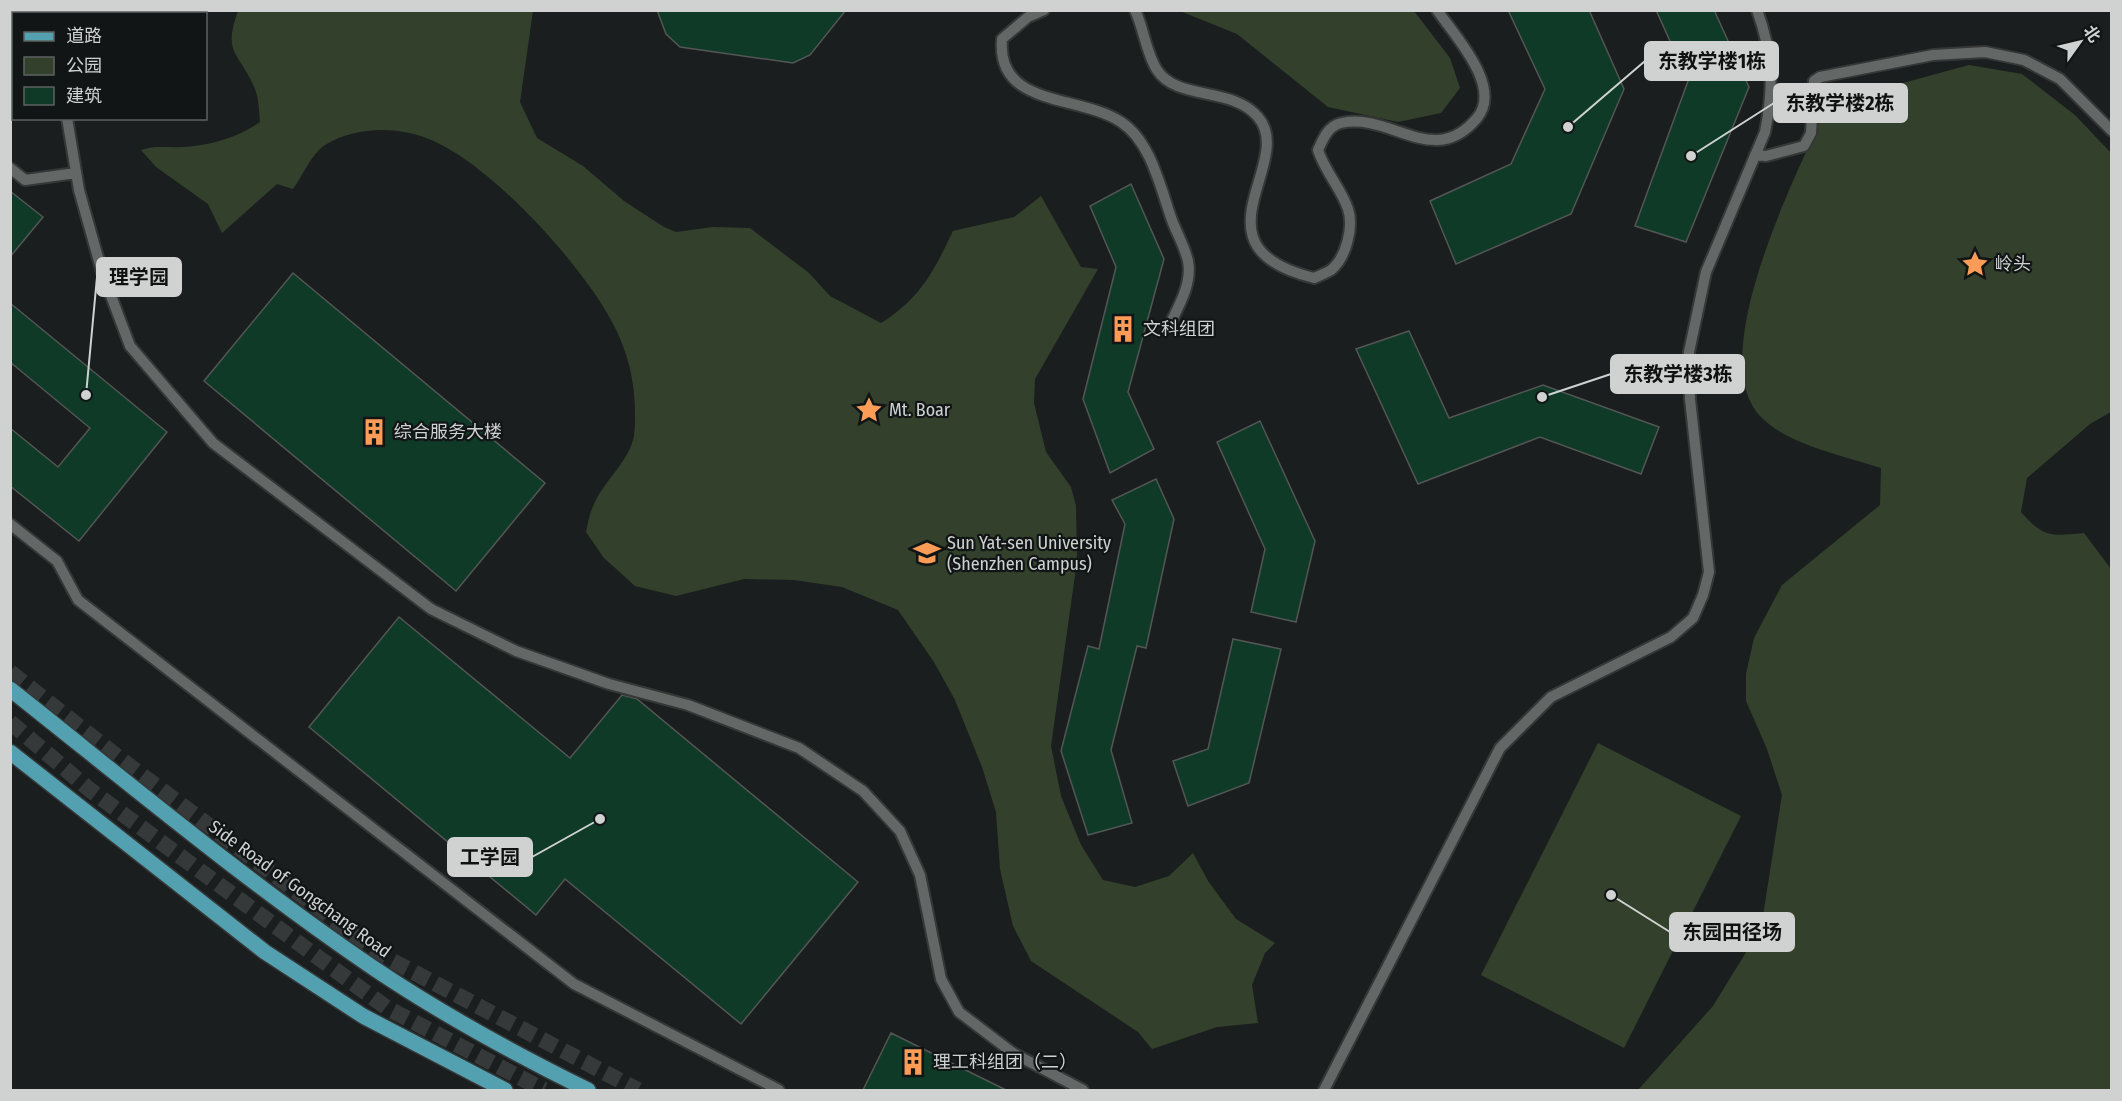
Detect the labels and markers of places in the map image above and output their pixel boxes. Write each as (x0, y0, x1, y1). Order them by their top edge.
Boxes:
callout: 东教学楼1栋 (1645, 42, 1778, 80)
callout: 东教学楼2栋 (1774, 84, 1907, 122)
place icon: 岭头 (1960, 249, 1990, 279)
place label: 岭头 (1995, 253, 2031, 275)
callout: 理学园 (97, 258, 181, 296)
building icon: 文科组团 (1108, 314, 1138, 344)
place label: 文科组团 (1143, 318, 1215, 340)
callout: 东教学楼3栋 (1611, 355, 1744, 393)
place icon: Mt. Boar (854, 395, 884, 425)
place label: Mt. Boar (889, 399, 951, 421)
building icon: 综合服务大楼 (359, 417, 389, 447)
place label: 综合服务大楼 (394, 421, 502, 443)
place label: Sun Yat-sen University (Shenzhen Campus) (947, 532, 1111, 575)
school or university icon: Sun Yat-sen University (Shenzhen Campus) (912, 538, 942, 568)
callout: 工学园 (448, 838, 532, 876)
callout: 东园田径场 (1670, 913, 1794, 951)
building icon: 理工科组团（二） (898, 1047, 928, 1077)
place label: 理工科组团（二） (933, 1051, 1077, 1073)

